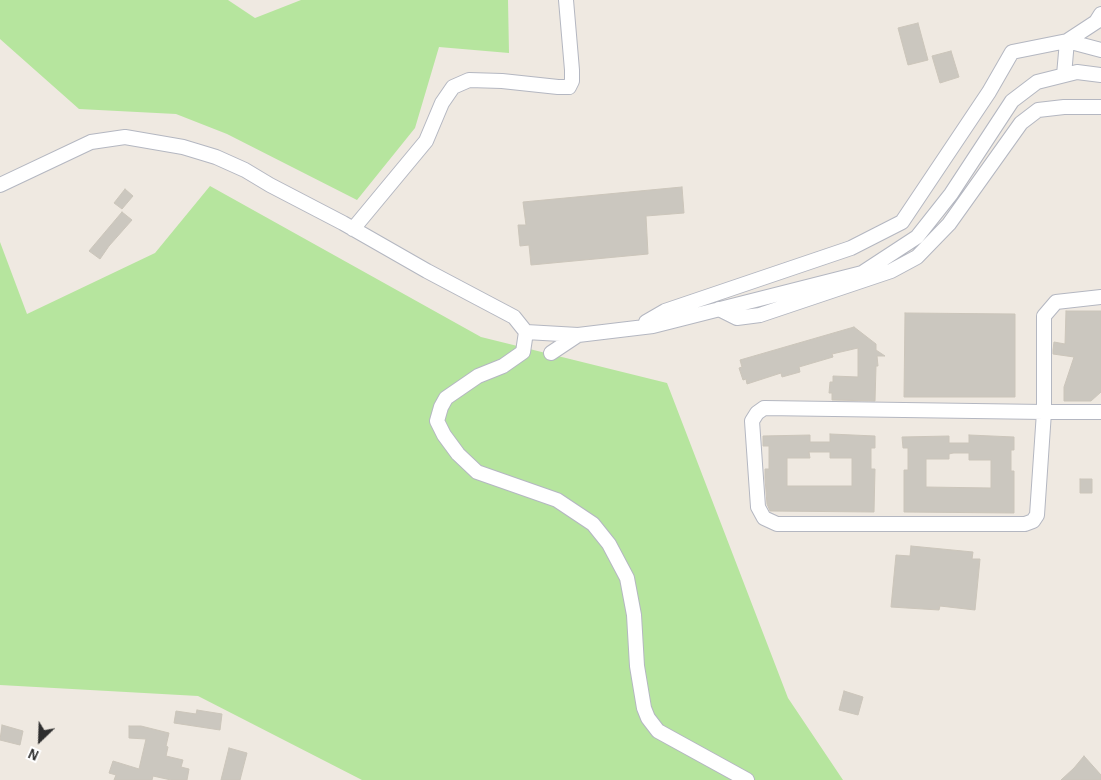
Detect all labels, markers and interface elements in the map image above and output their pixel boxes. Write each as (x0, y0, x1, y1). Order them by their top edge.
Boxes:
north arrow (15, 715, 65, 765)
text: N (27, 745, 41, 762)

